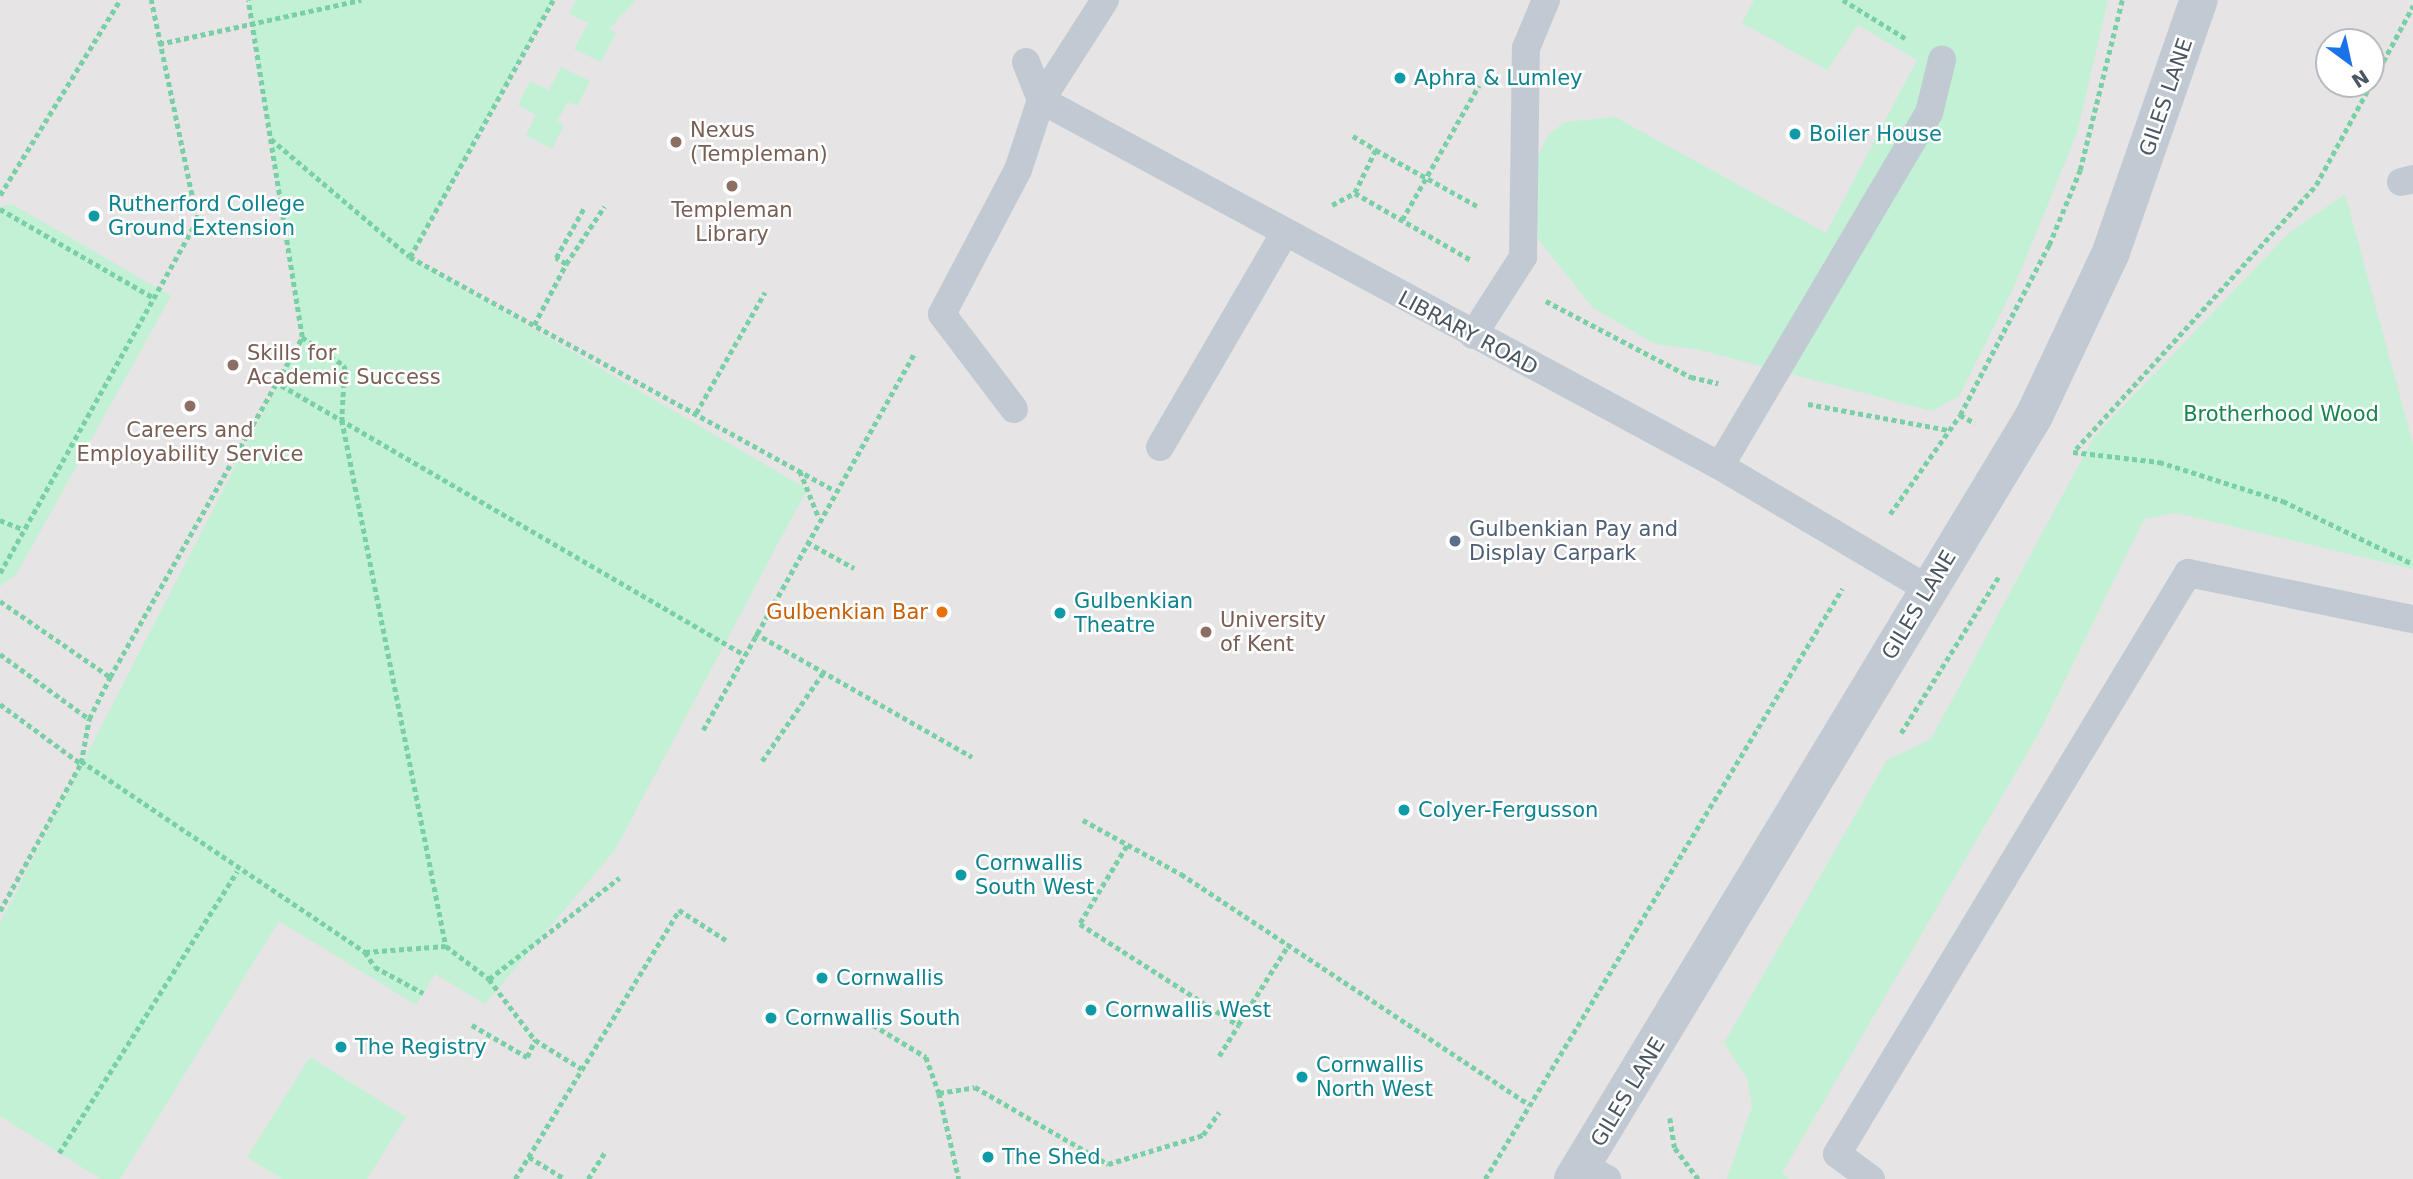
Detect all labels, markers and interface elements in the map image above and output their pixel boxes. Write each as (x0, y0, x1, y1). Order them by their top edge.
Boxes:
north arrow (2315, 28, 2385, 98)
street label: GILES LANE (2134, 35, 2198, 159)
place label: Aphra & Lumley (1414, 65, 1583, 91)
text: N (2348, 65, 2373, 92)
marker: Aphra & Lumley (1392, 70, 1408, 86)
place label: Nexus (Templeman) (690, 117, 828, 167)
place label: Boiler House (1809, 121, 1942, 147)
marker: Boiler House (1787, 126, 1803, 142)
marker: Nexus (Templeman) (668, 134, 684, 150)
marker: Templeman Library (724, 178, 740, 194)
place label: Rutherford College Ground Extension (108, 191, 305, 241)
place label: Templeman Library (671, 197, 793, 247)
marker: Rutherford College Ground Extension (86, 208, 102, 224)
street label: LIBRARY ROAD (1394, 286, 1542, 380)
place label: Skills for Academic Success (247, 340, 441, 390)
marker: Skills for Academic Success (225, 357, 241, 373)
marker: Careers and Employability Service (182, 398, 198, 414)
park label: Brotherhood Wood (2183, 401, 2379, 427)
place label: Careers and Employability Service (77, 417, 303, 467)
place label: Gulbenkian Pay and Display Carpark (1469, 516, 1678, 566)
marker: Gulbenkian Pay and Display Carpark (1447, 533, 1463, 549)
street label: GILES LANE (1877, 546, 1961, 664)
place label: Gulbenkian Theatre (1074, 588, 1193, 638)
place label: Gulbenkian Bar (766, 599, 928, 625)
marker: Gulbenkian Bar (934, 604, 950, 620)
marker: Gulbenkian Theatre (1052, 605, 1068, 621)
place label: University of Kent (1220, 607, 1326, 657)
marker: University of Kent (1198, 624, 1214, 640)
place label: Colyer-Fergusson (1418, 797, 1598, 823)
marker: Colyer-Fergusson (1396, 802, 1412, 818)
place label: Cornwallis South West (975, 850, 1094, 900)
marker: Cornwallis South West (953, 867, 969, 883)
place label: Cornwallis (836, 965, 944, 991)
marker: Cornwallis (814, 970, 830, 986)
place label: Cornwallis West (1105, 997, 1271, 1023)
marker: Cornwallis West (1083, 1002, 1099, 1018)
place label: Cornwallis South (785, 1005, 960, 1031)
marker: Cornwallis South (763, 1010, 779, 1026)
street label: GILES LANE (1586, 1033, 1670, 1151)
place label: The Registry (355, 1034, 487, 1060)
marker: The Registry (333, 1039, 349, 1055)
place label: Cornwallis North West (1316, 1052, 1433, 1102)
marker: Cornwallis North West (1294, 1069, 1310, 1085)
place label: The Shed (1002, 1144, 1101, 1170)
marker: The Shed (980, 1149, 996, 1165)

